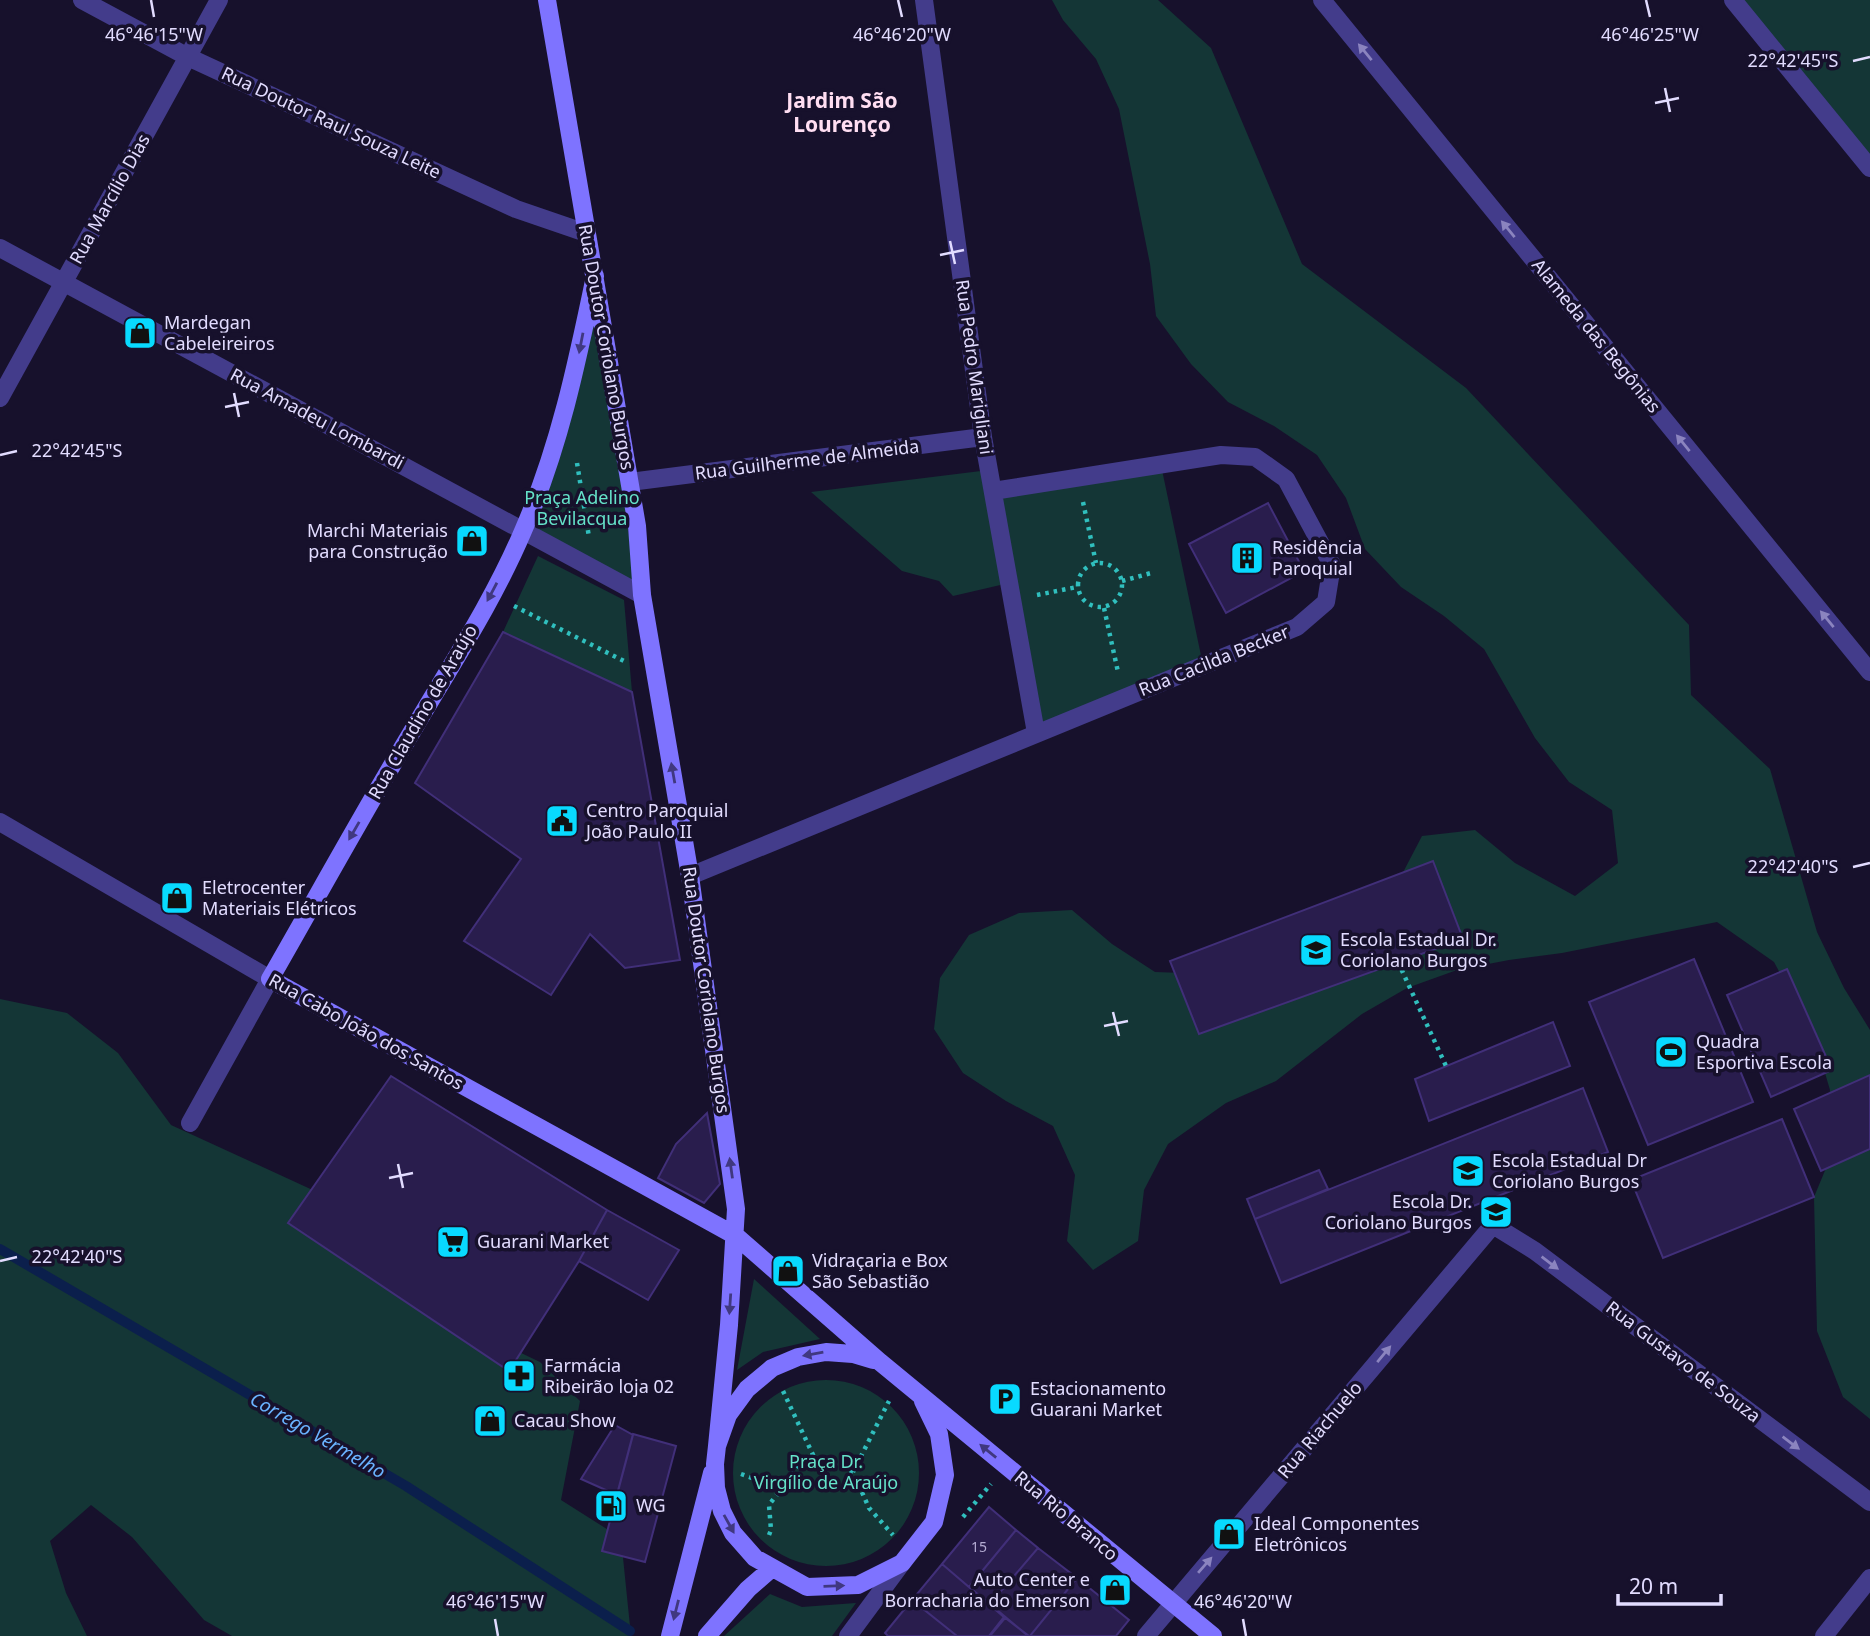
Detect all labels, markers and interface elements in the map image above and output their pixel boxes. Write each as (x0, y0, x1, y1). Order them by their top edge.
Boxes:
text: 46°46'15"W (105, 22, 203, 46)
text: 46°46'20"W (853, 22, 951, 46)
text: 46°46'25"W (1601, 22, 1699, 46)
one-way arrow (1357, 44, 1372, 62)
text: 22°42'45"S (1748, 48, 1838, 72)
street label: Rua Doutor Raul Souza Leite (218, 61, 445, 184)
district label: Jardim São Lourenço (784, 86, 898, 138)
street label: Rua Marcílio Dias (63, 129, 155, 268)
one-way arrow (1501, 220, 1516, 238)
street label: Rua Doutor Coriolano Burgos (574, 222, 640, 472)
street label: Alameda das Begônias (1527, 253, 1666, 417)
street label: Rua Pedro Marigliani (951, 278, 999, 456)
place label: Mardegan Cabeleireiros (164, 310, 275, 355)
shop icon: Mardegan Cabeleireiros (121, 314, 159, 352)
one-way arrow (576, 332, 587, 354)
street label: Rua Amadeu Lombardi (226, 362, 409, 474)
street label: Rua Guilherme de Almeida (693, 433, 920, 485)
one-way arrow (1676, 434, 1691, 451)
text: 22°42'45"S (32, 438, 122, 462)
park label: Praça Adelino Bevilacqua (524, 485, 640, 530)
place label: Marchi Materiais para Construção (307, 518, 448, 563)
shop icon: Marchi Materiais para Construção (453, 522, 491, 560)
place label: Residência Paroquial (1272, 535, 1362, 580)
building icon: Residência Paroquial (1228, 539, 1266, 577)
one-way arrow (487, 582, 498, 602)
one-way arrow (1820, 611, 1835, 628)
street label: Rua Cacilda Becker (1135, 619, 1293, 701)
street label: Rua Claudino de Araújo (362, 620, 482, 803)
one-way arrow (667, 762, 678, 784)
place label: Centro Paroquial João Paulo II (584, 798, 728, 843)
public building icon: Centro Paroquial João Paulo II (543, 802, 581, 840)
one-way arrow (348, 822, 360, 841)
text: 22°42'40"S (1748, 854, 1838, 878)
street label: Rua Doutor Coriolano Burgos (678, 865, 736, 1115)
place label: Eletrocenter Materiais Elétricos (202, 875, 357, 920)
shop icon: Eletrocenter Materiais Elétricos (158, 879, 196, 917)
place label: Escola Estadual Dr. Coriolano Burgos (1340, 927, 1497, 972)
school or university icon: Escola Estadual Dr. Coriolano Burgos (1297, 931, 1335, 969)
street label: Rua Cabo João dos Santos (265, 968, 468, 1095)
place label: Quadra Esportiva Escola (1696, 1029, 1832, 1074)
sports icon: Quadra Esportiva Escola (1652, 1033, 1690, 1071)
place label: Escola Estadual Dr Coriolano Burgos (1492, 1148, 1648, 1193)
school or university icon: Escola Estadual Dr Coriolano Burgos (1449, 1152, 1487, 1190)
one-way arrow (725, 1157, 736, 1179)
place label: Escola Dr. Coriolano Burgos (1325, 1189, 1472, 1234)
school or university icon: Escola Dr. Coriolano Burgos (1477, 1193, 1515, 1231)
supermarket icon: Guarani Market (434, 1223, 472, 1261)
place label: Guarani Market (477, 1229, 610, 1253)
text: 22°42'40"S (32, 1244, 122, 1268)
place label: Vidraçaria e Box São Sebastião (812, 1248, 948, 1293)
shop icon: Vidraçaria e Box São Sebastião (769, 1252, 807, 1290)
one-way arrow (1541, 1256, 1559, 1270)
one-way arrow (724, 1293, 735, 1315)
street label: Rua Gustavo de Souza (1601, 1295, 1766, 1427)
one-way arrow (1376, 1345, 1391, 1362)
one-way arrow (802, 1349, 824, 1360)
place label: Farmácia Ribeirão loja 02 (544, 1353, 674, 1398)
pharmacy icon: Farmácia Ribeirão loja 02 (500, 1357, 538, 1395)
place label: Estacionamento Guarani Market (1030, 1376, 1166, 1421)
street label: Rua Riachuelo (1272, 1376, 1367, 1483)
parking icon: Estacionamento Guarani Market (986, 1380, 1024, 1418)
water label: Corrego Vermelho (245, 1386, 391, 1484)
shop icon: Cacau Show (471, 1402, 509, 1440)
place label: Cacau Show (514, 1408, 616, 1432)
one-way arrow (1782, 1436, 1801, 1450)
one-way arrow (979, 1444, 996, 1459)
park label: Praça Dr. Virgílio de Araújo (754, 1449, 898, 1494)
street label: Rua Rio Branco (1010, 1465, 1123, 1566)
fuel station icon: WG (592, 1487, 630, 1525)
place label: WG (636, 1493, 666, 1517)
place label: Ideal Componentes Eletrônicos (1254, 1511, 1419, 1556)
one-way arrow (723, 1514, 735, 1534)
shop icon: Ideal Componentes Eletrônicos (1210, 1515, 1248, 1553)
house number: 15 (971, 1537, 987, 1556)
one-way arrow (1197, 1556, 1213, 1574)
scale bar (1618, 1562, 1721, 1606)
place label: Auto Center e Borracharia do Emerson (884, 1567, 1090, 1612)
shop icon: Auto Center e Borracharia do Emerson (1096, 1571, 1134, 1609)
text: 20 m (1629, 1572, 1678, 1600)
one-way arrow (824, 1580, 846, 1591)
text: 46°46'15"W (446, 1589, 544, 1613)
text: 46°46'20"W (1194, 1589, 1292, 1613)
one-way arrow (670, 1599, 681, 1621)

